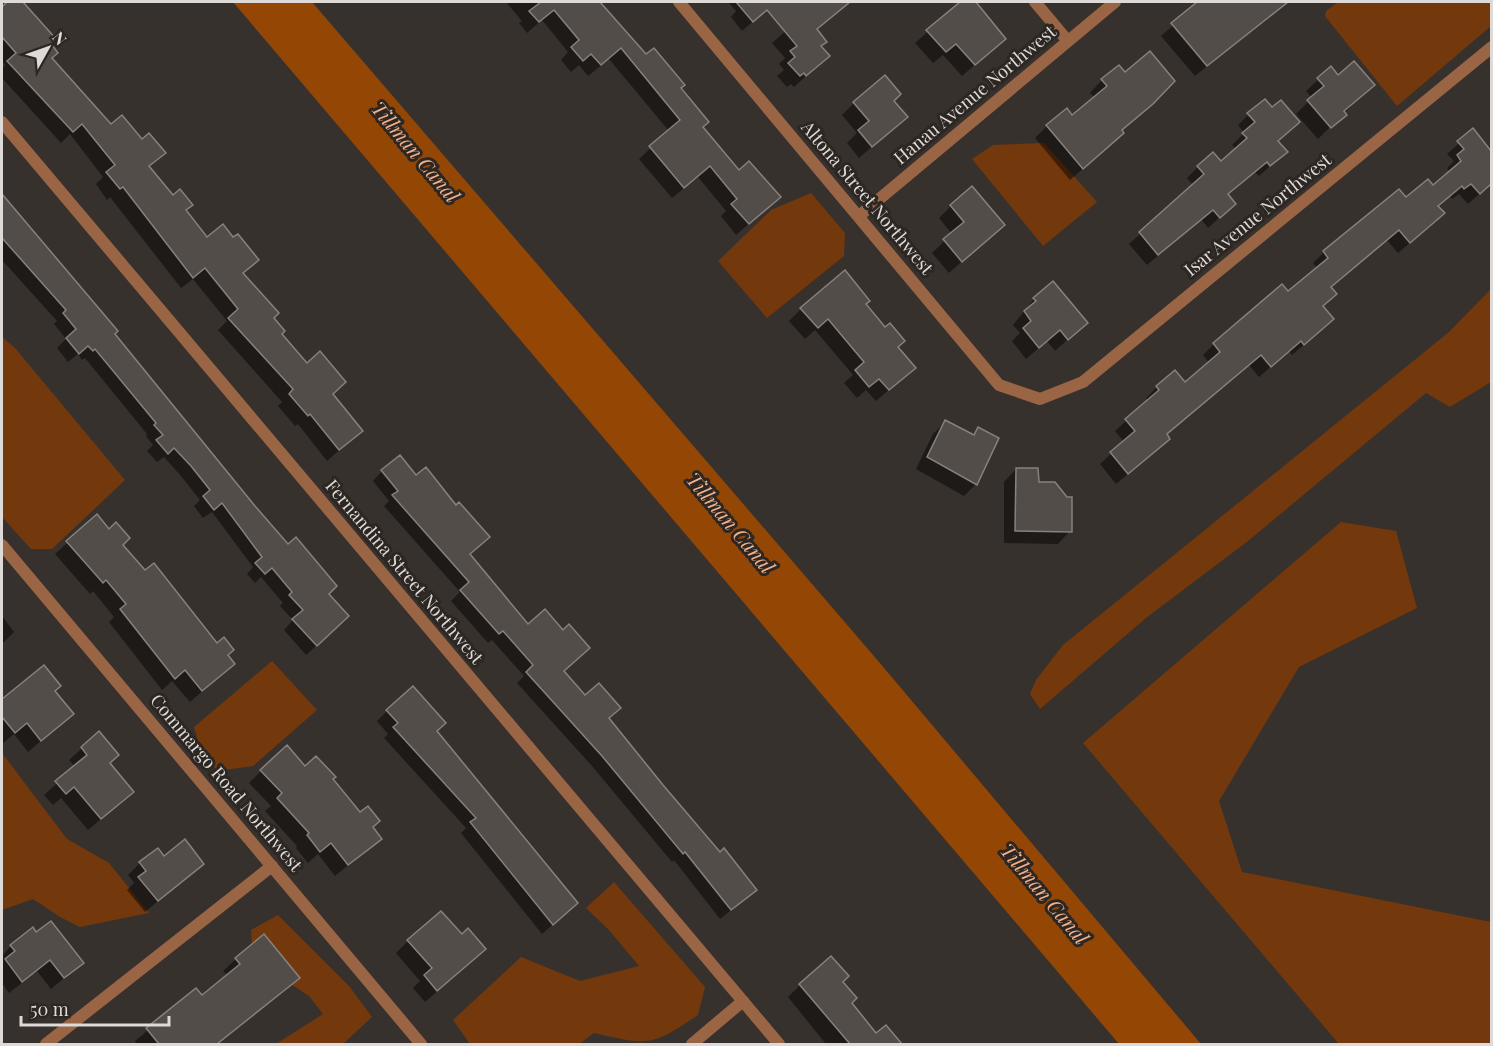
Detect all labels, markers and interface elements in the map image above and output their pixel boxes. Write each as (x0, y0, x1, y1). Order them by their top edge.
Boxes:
north arrow (18, 18, 78, 78)
street label: Hanau Avenue Northwest (888, 19, 1061, 169)
text: N (48, 27, 72, 50)
water label: Tillman Canal (366, 95, 467, 208)
street label: Altona Street Northwest (796, 115, 940, 280)
street label: Isar Avenue Northwest (1179, 147, 1336, 281)
water label: Tillman Canal (681, 466, 782, 579)
street label: Fernandina Street Northwest (320, 474, 490, 669)
street label: Commargo Road Northwest (145, 689, 309, 877)
water label: Tillman Canal (995, 837, 1096, 950)
scale bar (21, 989, 170, 1027)
text: 50 m (30, 997, 69, 1021)

